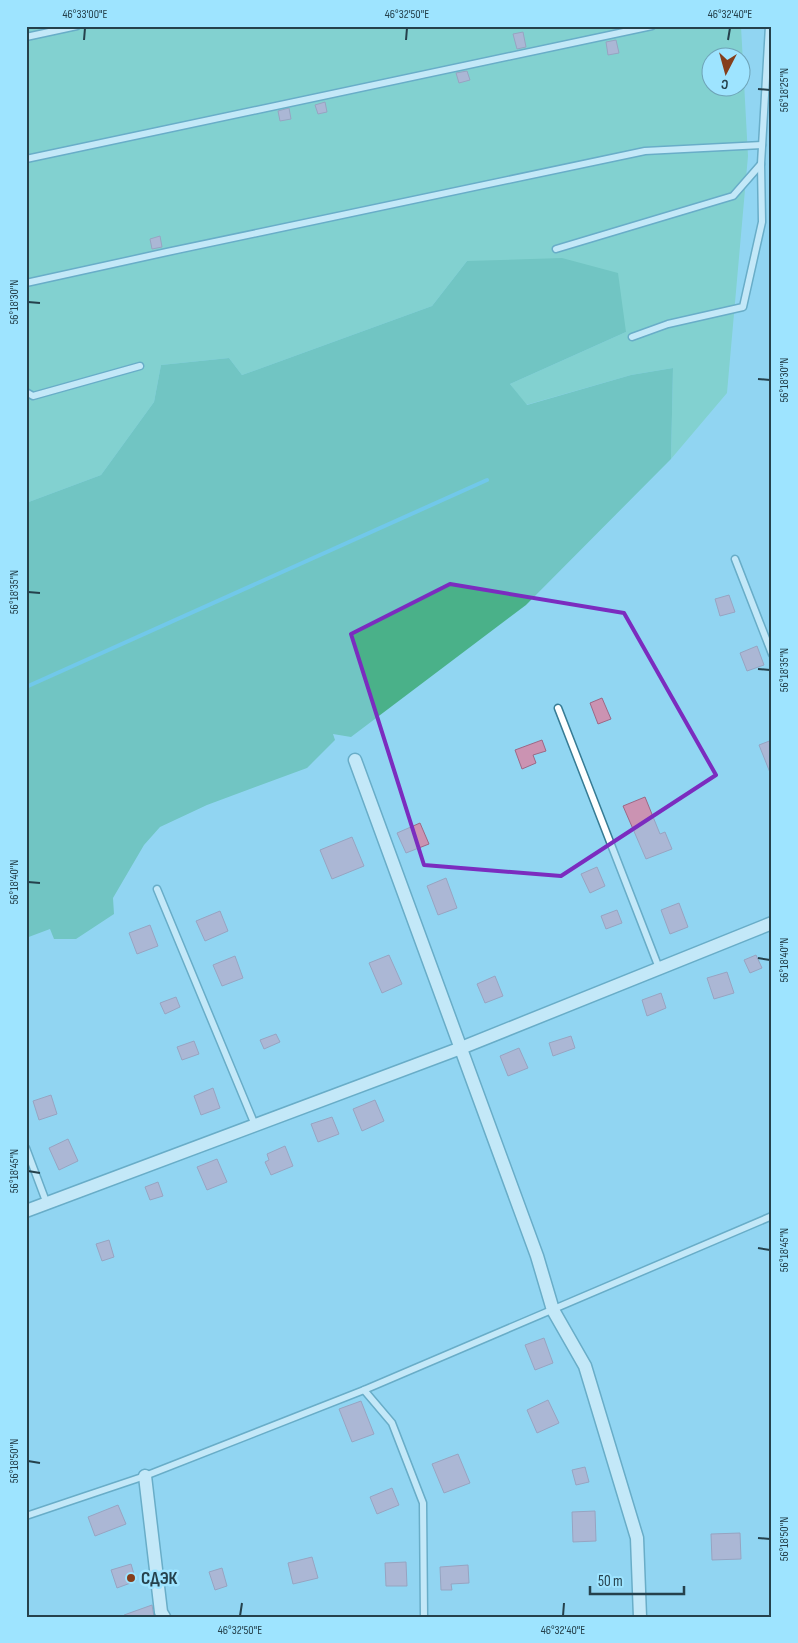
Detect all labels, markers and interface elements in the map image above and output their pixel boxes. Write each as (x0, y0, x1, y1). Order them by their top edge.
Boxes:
text: 46°33'00"E (63, 7, 107, 22)
text: 46°32'50"E (385, 7, 429, 22)
text: 46°32'40"E (708, 7, 752, 22)
north arrow (700, 48, 750, 98)
text: 56°18'25"N (777, 68, 792, 112)
text: С (720, 76, 729, 93)
text: 56°18'30"N (7, 280, 22, 324)
text: 56°18'30"N (777, 358, 792, 402)
text: 56°18'35"N (7, 570, 22, 614)
text: 56°18'35"N (777, 648, 792, 692)
text: 56°18'40"N (7, 860, 22, 904)
text: 56°18'40"N (777, 938, 792, 982)
text: 56°18'45"N (7, 1149, 22, 1193)
text: 56°18'45"N (777, 1228, 792, 1272)
text: 56°18'50"N (7, 1439, 22, 1483)
text: 56°18'50"N (777, 1517, 792, 1561)
scale bar (590, 1563, 684, 1595)
place label: СДЭК (141, 1568, 178, 1589)
marker: СДЭК (125, 1572, 137, 1584)
text: 50 m (598, 1572, 623, 1591)
text: 46°32'50"E (218, 1623, 262, 1638)
text: 46°32'40"E (541, 1623, 585, 1638)

